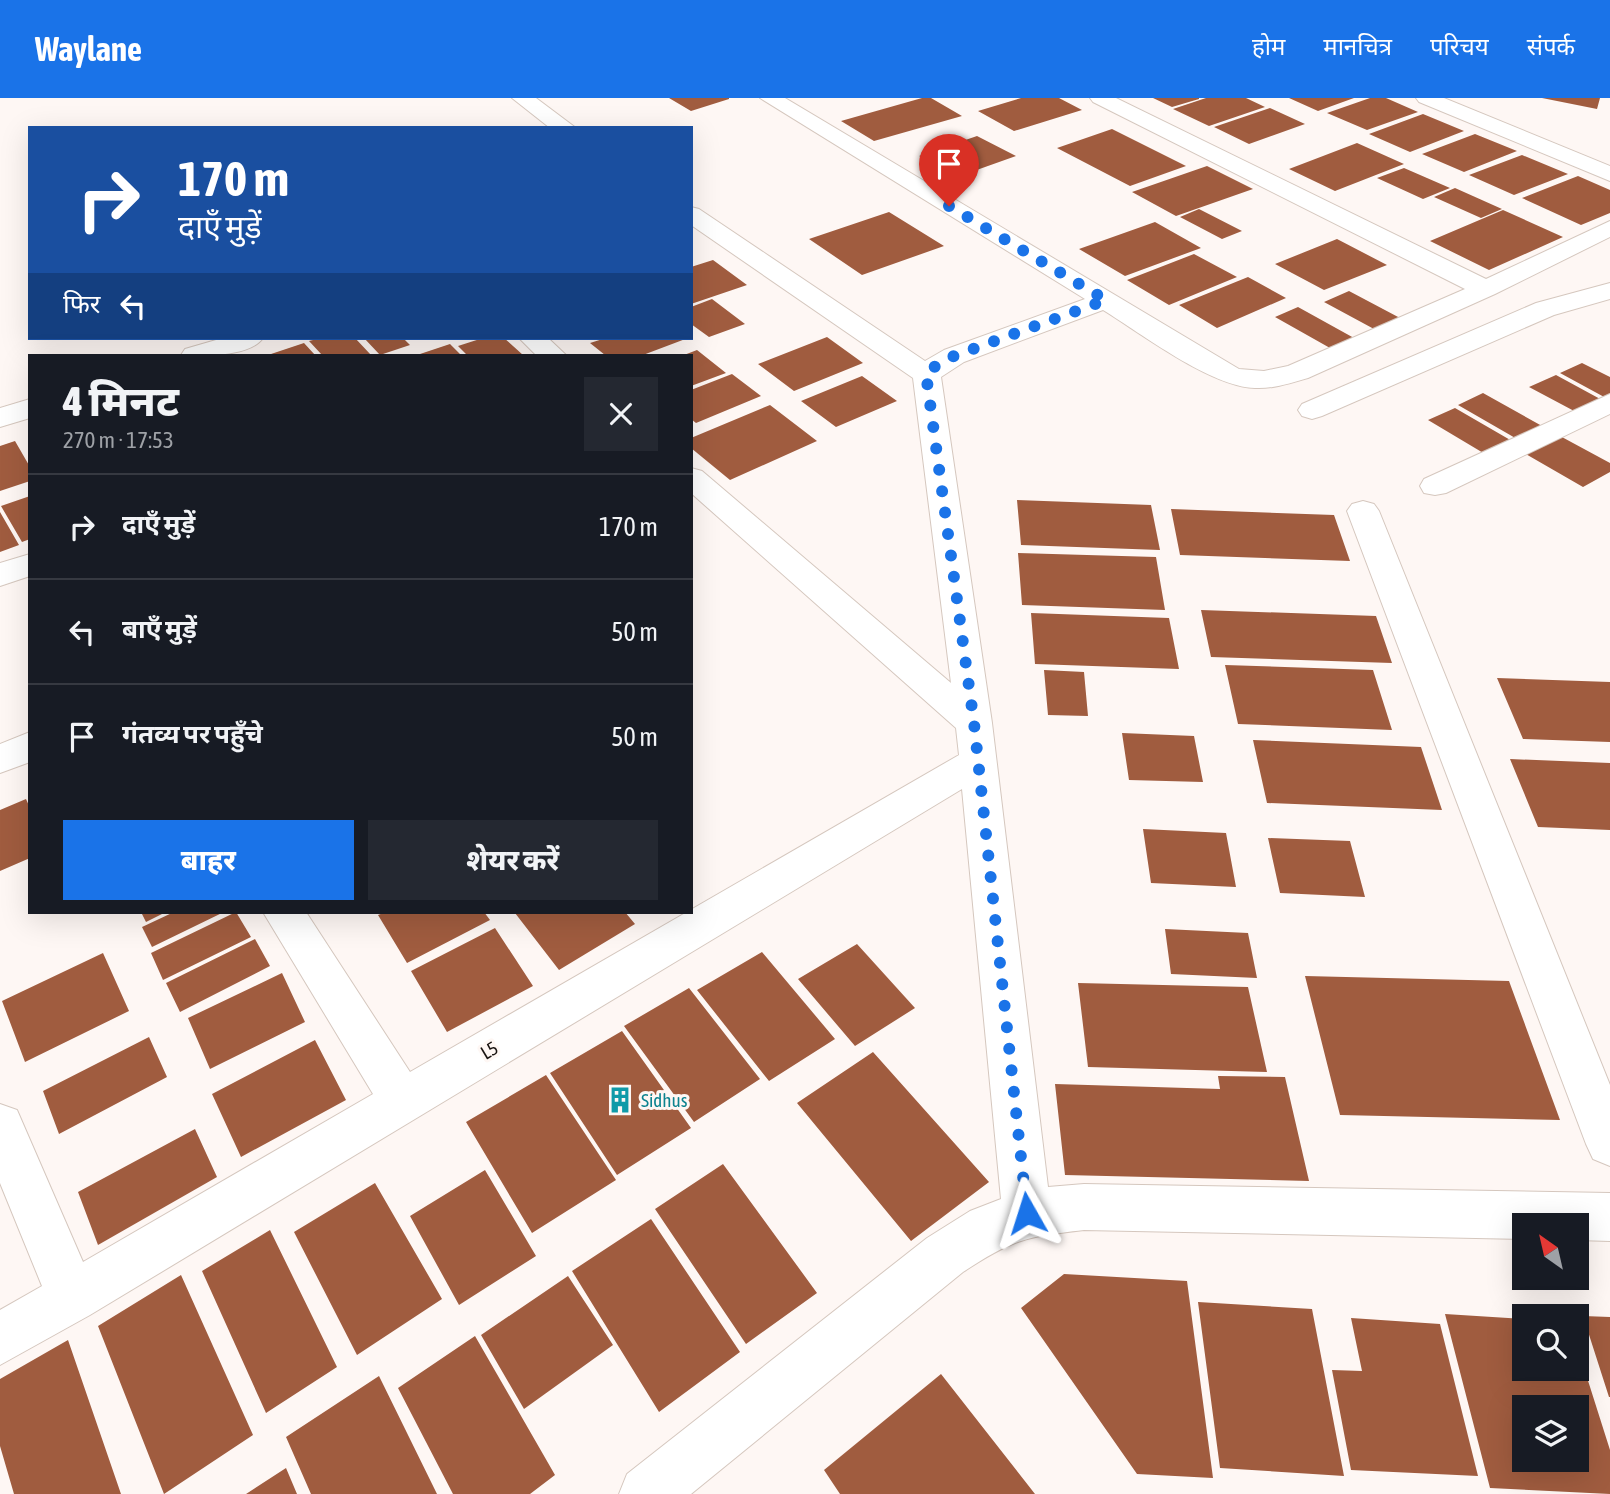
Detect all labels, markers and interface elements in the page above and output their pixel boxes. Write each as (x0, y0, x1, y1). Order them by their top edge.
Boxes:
text: Waylane (35, 30, 142, 68)
text: होम (1252, 33, 1285, 60)
text: मानचित्र (1323, 33, 1392, 60)
text: परिचय (1430, 33, 1489, 60)
text: संपर्क (1527, 33, 1575, 60)
pin (919, 134, 979, 206)
icon: arrive (930, 145, 968, 183)
text: 170 m (178, 150, 289, 206)
icon: right (63, 154, 154, 245)
text: दाएँ मुड़ें (178, 208, 262, 245)
icon: left (114, 287, 152, 325)
text: फिर (63, 289, 100, 319)
text: 4 मिनट (63, 377, 179, 425)
button: close (584, 377, 658, 451)
text: 270 m · 17:53 (63, 427, 174, 453)
icon: right (63, 508, 101, 546)
text: दाएँ मुड़ें (122, 509, 195, 539)
text: 170 m (599, 512, 658, 542)
icon: left (63, 613, 101, 651)
text: बाएँ मुड़ें (122, 614, 197, 644)
text: 50 m (611, 617, 658, 647)
icon: arrive (63, 718, 101, 756)
text: गंतव्य पर पहुँचे (122, 719, 263, 749)
text: 50 m (611, 722, 658, 752)
button: बाहर (63, 820, 354, 900)
button: शेयर करें (368, 820, 658, 900)
street label: L5 (476, 1036, 502, 1064)
building icon: Sidhus (605, 1085, 635, 1115)
place label: Sidhus (641, 1089, 688, 1111)
position arrow (990, 1176, 1064, 1250)
north arrow (1512, 1213, 1589, 1290)
map controls (1512, 1213, 1589, 1472)
button: search (1512, 1304, 1589, 1381)
button: layers (1512, 1395, 1589, 1472)

